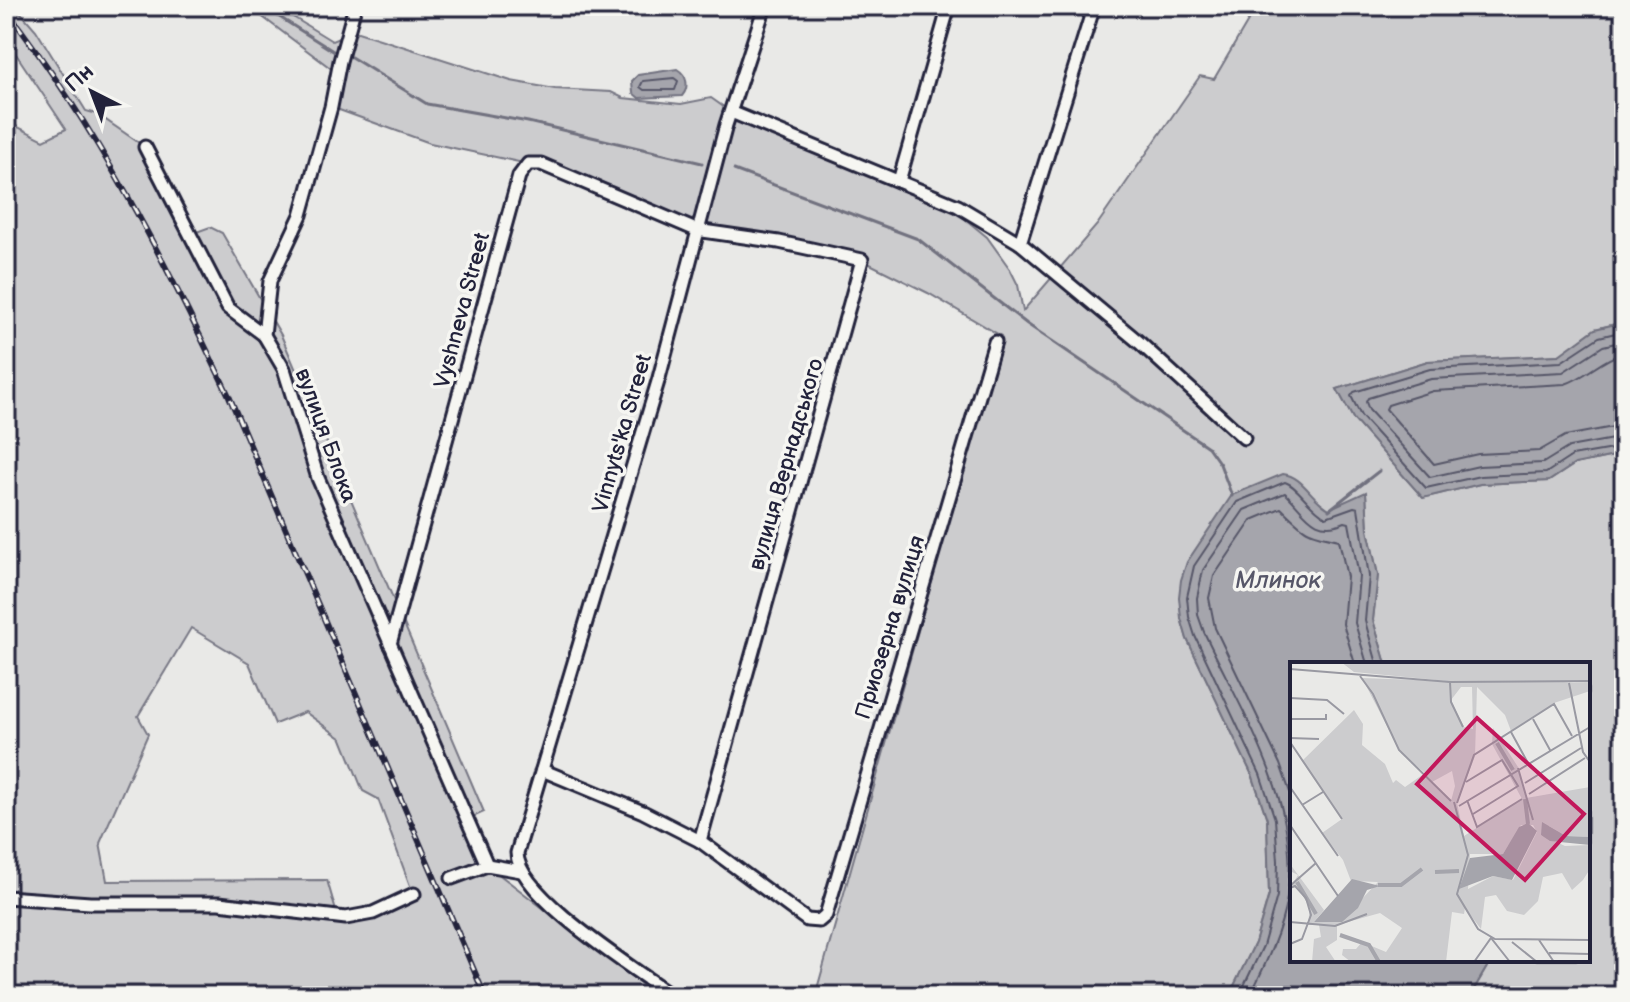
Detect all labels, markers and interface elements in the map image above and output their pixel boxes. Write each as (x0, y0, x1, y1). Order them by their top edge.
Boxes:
north arrow (52, 52, 132, 132)
text: Пн (60, 58, 100, 98)
street label: Vyshneva Street (429, 229, 496, 391)
street label: Vinnyts'ka Street (587, 351, 658, 516)
street label: вулиця Вернадського (743, 355, 830, 573)
street label: вулиця Блока (289, 365, 362, 506)
street label: Приозерна вулиця (850, 532, 931, 723)
water label: Млинок (1235, 566, 1321, 595)
inset map (1290, 662, 1590, 962)

